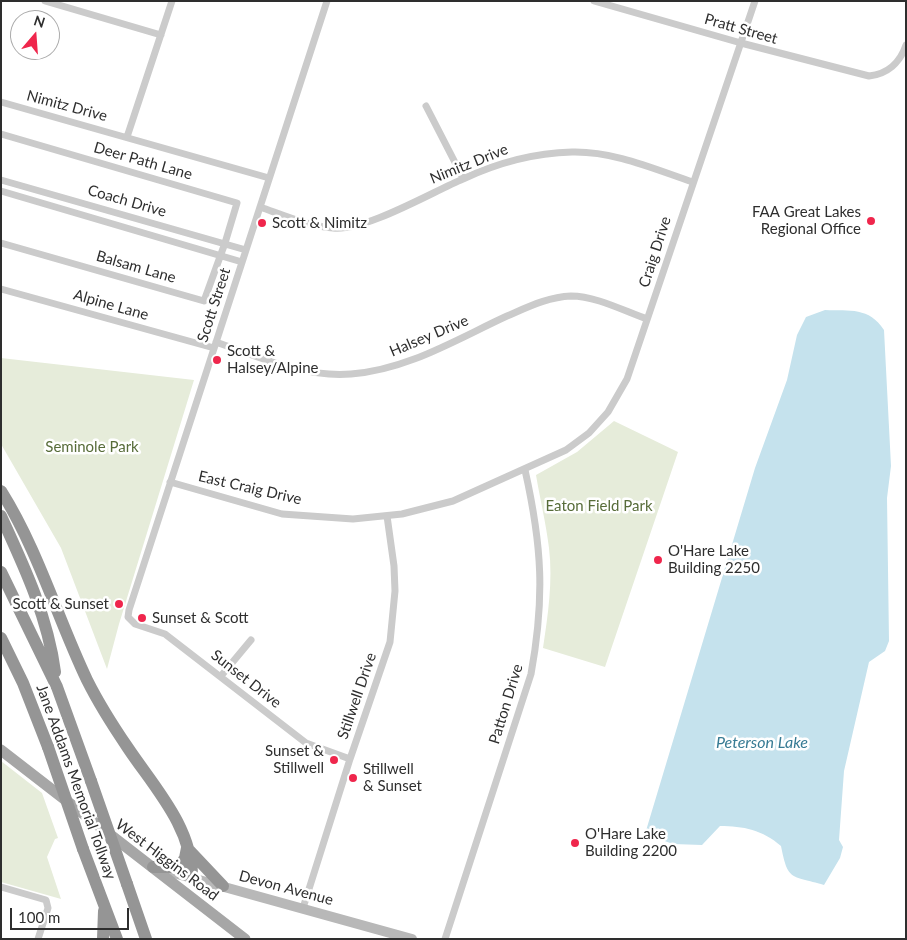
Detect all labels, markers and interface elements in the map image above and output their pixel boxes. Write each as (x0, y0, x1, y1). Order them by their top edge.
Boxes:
north arrow (10, 10, 60, 60)
street label: Pratt Street (702, 10, 780, 48)
text: N (32, 11, 47, 31)
street label: Nimitz Drive (25, 87, 109, 125)
street label: Deer Path Lane (92, 138, 194, 184)
street label: Nimitz Drive (427, 140, 511, 188)
street label: Coach Drive (86, 181, 168, 221)
place label: FAA Great Lakes Regional Office (752, 203, 861, 238)
place label: Scott & Nimitz (272, 214, 367, 232)
street label: Craig Drive (635, 214, 675, 290)
marker: FAA Great Lakes Regional Office (865, 215, 877, 227)
marker: Scott & Nimitz (256, 217, 268, 229)
street label: Balsam Lane (94, 247, 178, 287)
street label: Scott Street (194, 266, 234, 344)
street label: Alpine Lane (71, 286, 151, 324)
street label: Halsey Drive (387, 311, 471, 361)
place label: Scott & Halsey/Alpine (227, 342, 319, 377)
marker: Scott & Halsey/Alpine (211, 354, 223, 366)
park label: Seminole Park (45, 438, 139, 456)
street label: East Craig Drive (197, 467, 303, 509)
park label: Eaton Field Park (545, 497, 653, 515)
place label: O'Hare Lake Building 2250 (668, 542, 760, 577)
marker: O'Hare Lake Building 2250 (652, 554, 664, 566)
place label: Scott & Sunset (12, 595, 109, 613)
marker: Scott & Sunset (113, 598, 125, 610)
place label: Sunset & Scott (152, 609, 249, 627)
marker: Sunset & Scott (136, 612, 148, 624)
street label: Sunset Drive (207, 646, 285, 712)
street label: Stillwell Drive (334, 650, 380, 742)
street label: Patton Drive (485, 662, 527, 746)
street label: Jane Addams Memorial Tollway (32, 682, 120, 882)
water label: Peterson Lake (716, 733, 808, 753)
place label: Sunset & Stillwell (265, 742, 324, 777)
marker: Sunset & Stillwell (328, 754, 340, 766)
place label: Stillwell & Sunset (363, 760, 422, 795)
marker: Stillwell & Sunset (347, 772, 359, 784)
street label: West Higgins Road (112, 815, 222, 905)
place label: O'Hare Lake Building 2200 (585, 825, 677, 860)
marker: O'Hare Lake Building 2200 (569, 837, 581, 849)
street label: Devon Avenue (237, 867, 335, 909)
scale bar (12, 898, 131, 930)
text: 100 m (18, 908, 60, 926)

